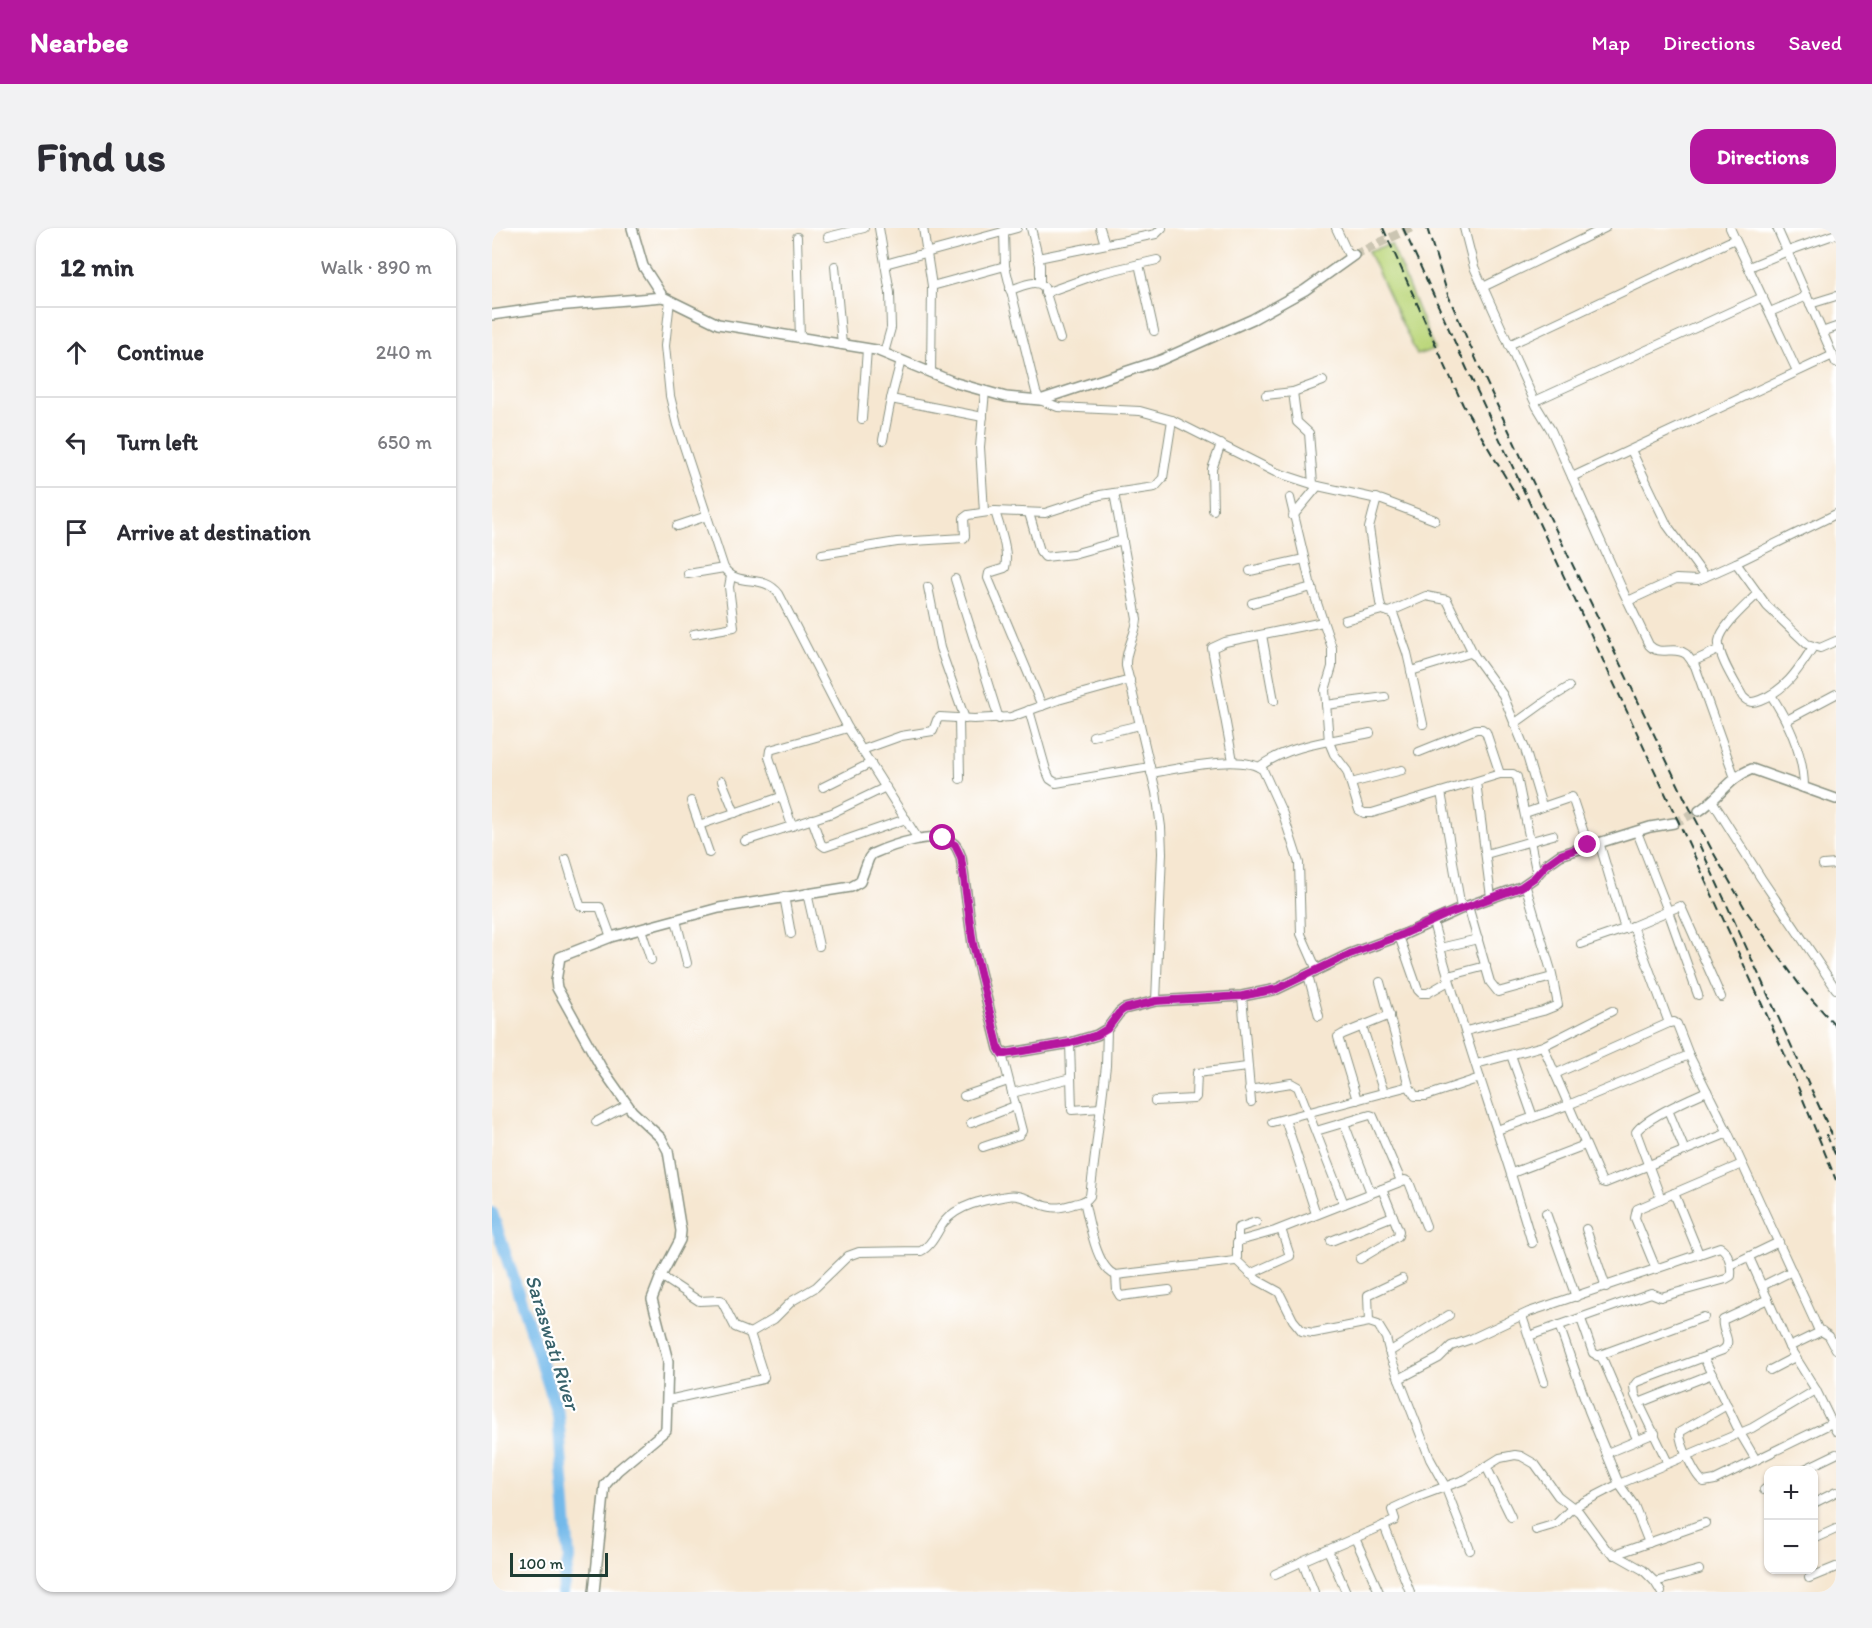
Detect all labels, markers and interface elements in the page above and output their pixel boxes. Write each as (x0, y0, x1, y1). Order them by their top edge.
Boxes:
text: Nearbee (30, 25, 129, 59)
text: Map (1592, 30, 1630, 55)
text: Directions (1663, 30, 1755, 55)
text: Saved (1788, 30, 1842, 55)
button: Directions (1690, 129, 1836, 184)
text: Find us (36, 131, 166, 182)
text: 12 min (60, 251, 134, 283)
text: Walk · 890 m (320, 255, 432, 279)
icon: ahead (60, 336, 93, 369)
text: Continue (117, 339, 204, 366)
text: 240 m (376, 340, 432, 364)
icon: left (60, 426, 93, 459)
text: Turn left (117, 429, 198, 456)
text: 650 m (377, 430, 432, 454)
icon: arrive (60, 516, 93, 549)
text: Arrive at destination (117, 519, 311, 546)
route start (929, 824, 955, 850)
route end (1574, 831, 1600, 857)
water label: Saraswati River (521, 1271, 586, 1415)
map controls (1764, 1466, 1818, 1574)
button: + (1764, 1466, 1818, 1520)
button: − (1764, 1520, 1818, 1574)
scale bar (510, 1550, 608, 1578)
text: 100 m (519, 1554, 563, 1573)

